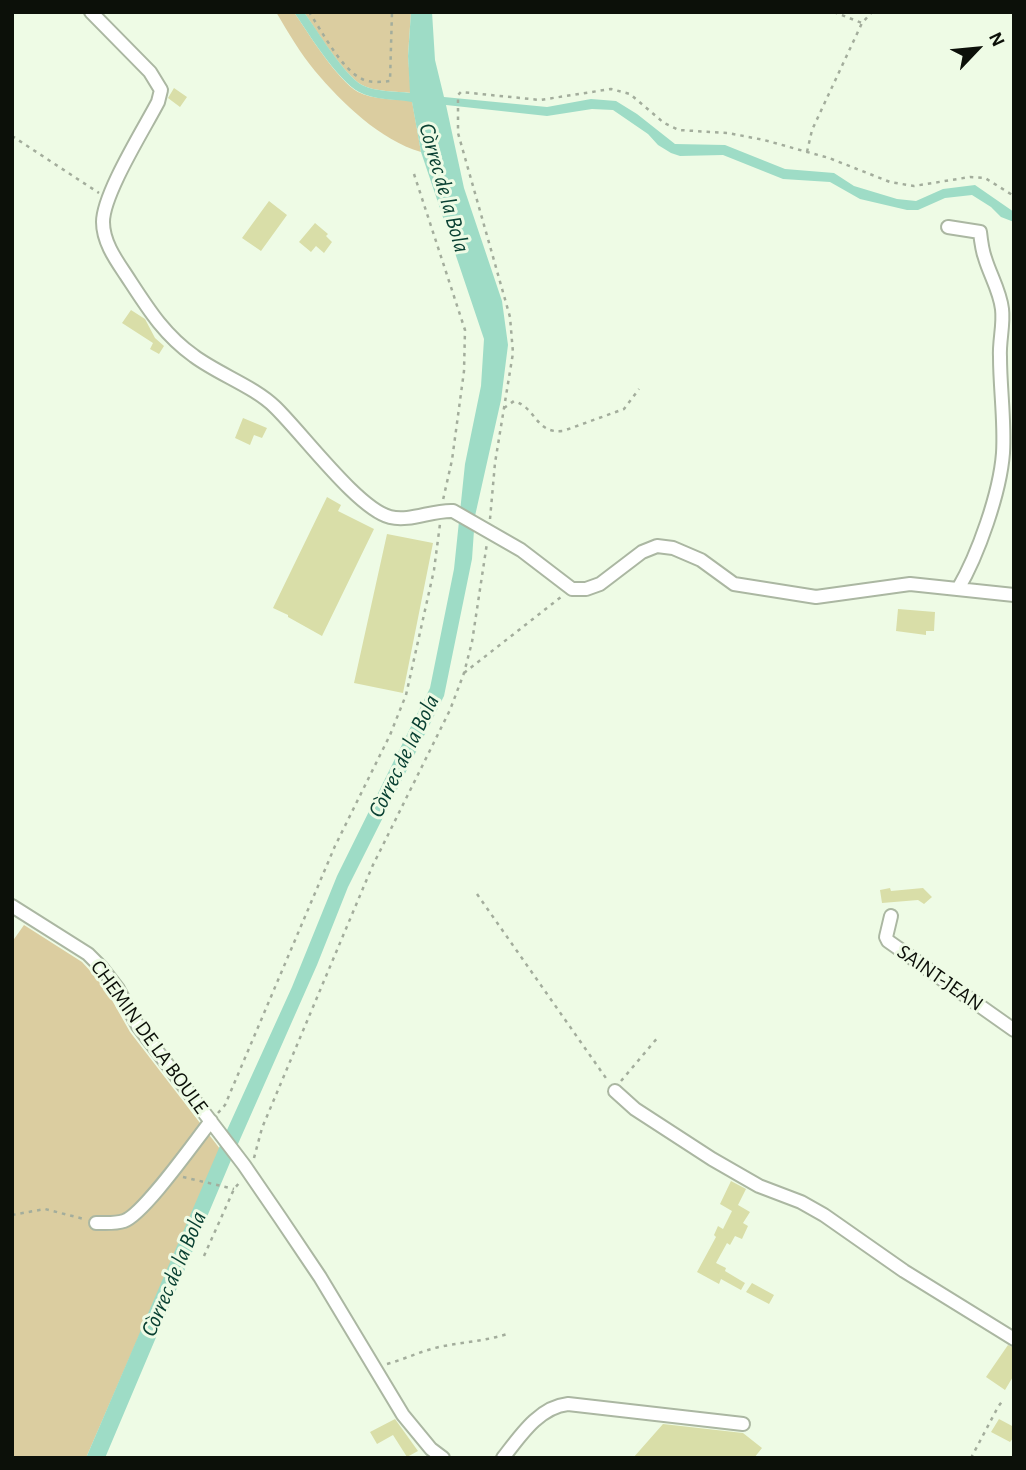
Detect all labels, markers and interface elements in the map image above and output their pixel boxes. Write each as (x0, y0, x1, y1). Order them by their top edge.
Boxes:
north arrow (942, 14, 1012, 84)
text: N (985, 29, 1008, 50)
water label: Còrrec de la Bola (412, 120, 476, 256)
water label: Còrrec de la Bola (362, 690, 446, 822)
street label: SAINT-JEAN (892, 939, 988, 1017)
street label: CHEMIN DE LA BOULE (85, 955, 213, 1119)
water label: Còrrec de la Bola (135, 1207, 213, 1341)

